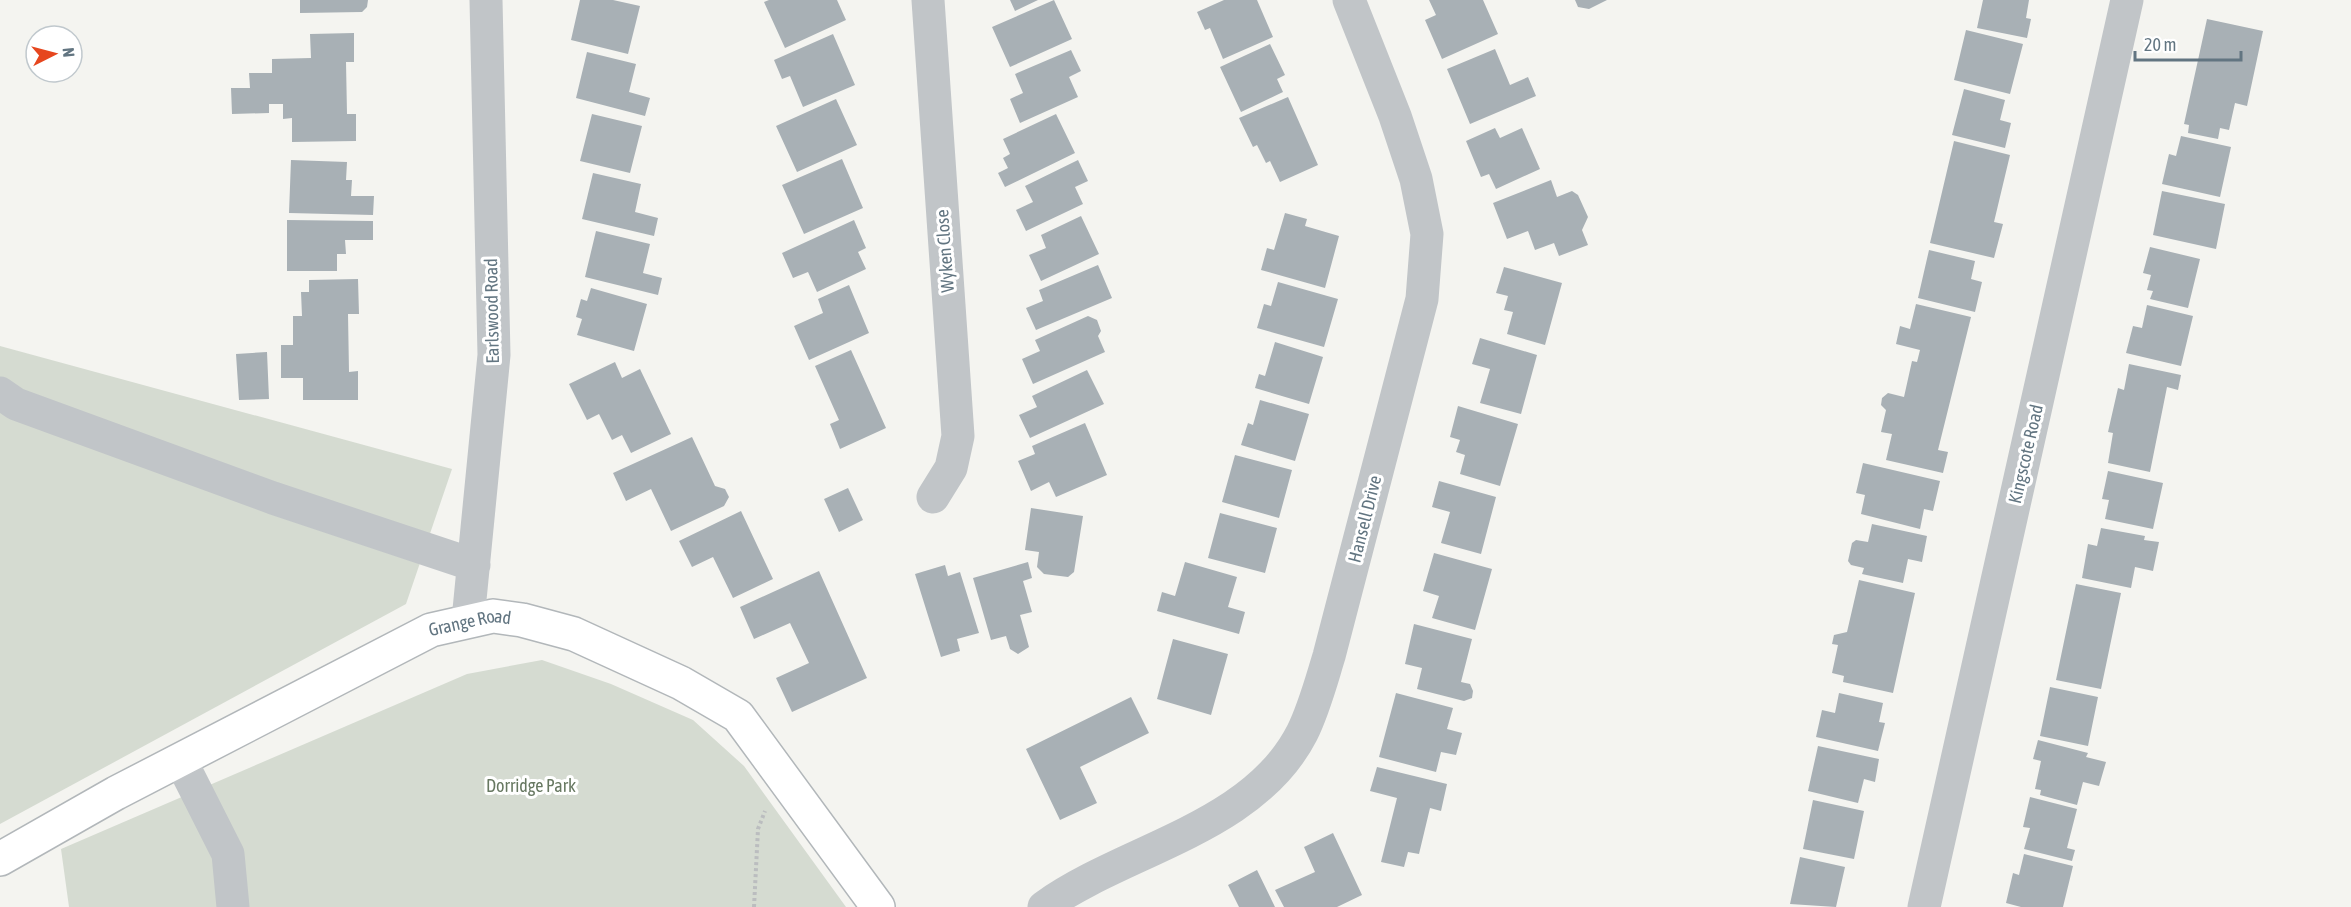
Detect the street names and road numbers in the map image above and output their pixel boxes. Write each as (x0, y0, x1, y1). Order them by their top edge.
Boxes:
street label: Wyken Close (931, 209, 958, 293)
street label: Earlswood Road (480, 258, 503, 364)
street label: Kingscote Road (2004, 402, 2047, 505)
street label: Hansell Drive (1344, 473, 1385, 565)
street label: Grange Road (426, 605, 513, 640)

